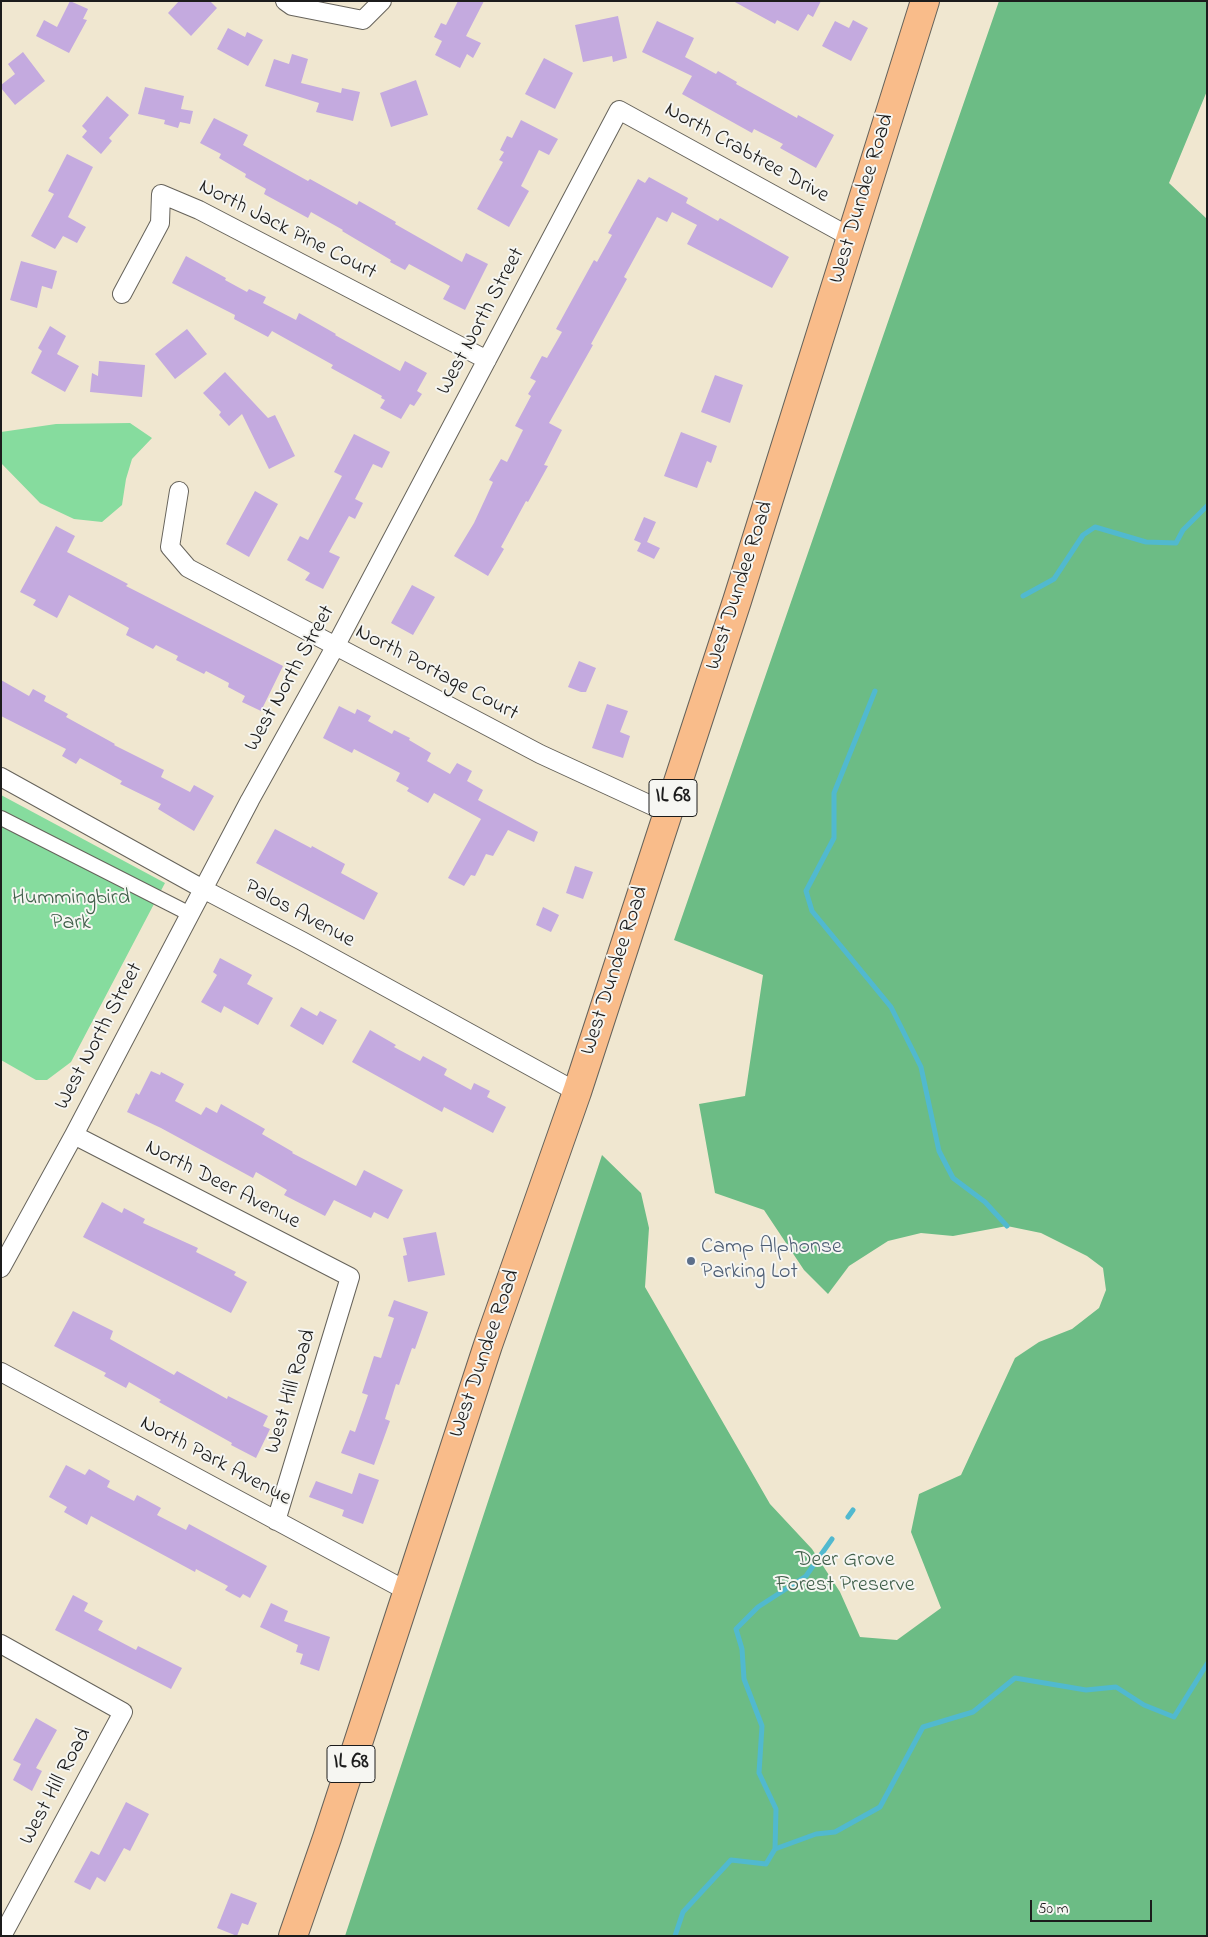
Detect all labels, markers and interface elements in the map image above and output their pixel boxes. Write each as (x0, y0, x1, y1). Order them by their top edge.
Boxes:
street label: North Crabtree Drive (659, 98, 833, 210)
street label: West Dundee Road (825, 111, 901, 287)
street label: North Jack Pine Court (194, 175, 380, 287)
street label: West North Street (432, 244, 532, 400)
street label: West Dundee Road (701, 498, 781, 674)
street label: West North Street (240, 601, 342, 757)
street label: North Portage Court (350, 620, 522, 728)
road number: IL 68 (649, 780, 697, 816)
street label: Palos Avenue (239, 875, 359, 955)
street label: West Dundee Road (576, 883, 656, 1059)
park label: Hummingbird Park (12, 886, 130, 938)
street label: West North Street (50, 959, 150, 1115)
street label: North Deer Avenue (140, 1136, 304, 1236)
place label: Camp Alphonse Parking Lot (701, 1235, 842, 1286)
marker: Camp Alphonse Parking Lot (685, 1255, 697, 1267)
street label: West Dundee Road (445, 1267, 527, 1441)
street label: West Hill Road (261, 1327, 323, 1457)
street label: North Park Avenue (135, 1411, 295, 1513)
park label: Deer Grove Forest Preserve (775, 1548, 915, 1600)
street label: West Hill Road (15, 1724, 99, 1850)
road number: IL 68 (327, 1746, 375, 1782)
scale bar (1033, 1890, 1156, 1922)
text: 50 m (1038, 1898, 1068, 1920)

